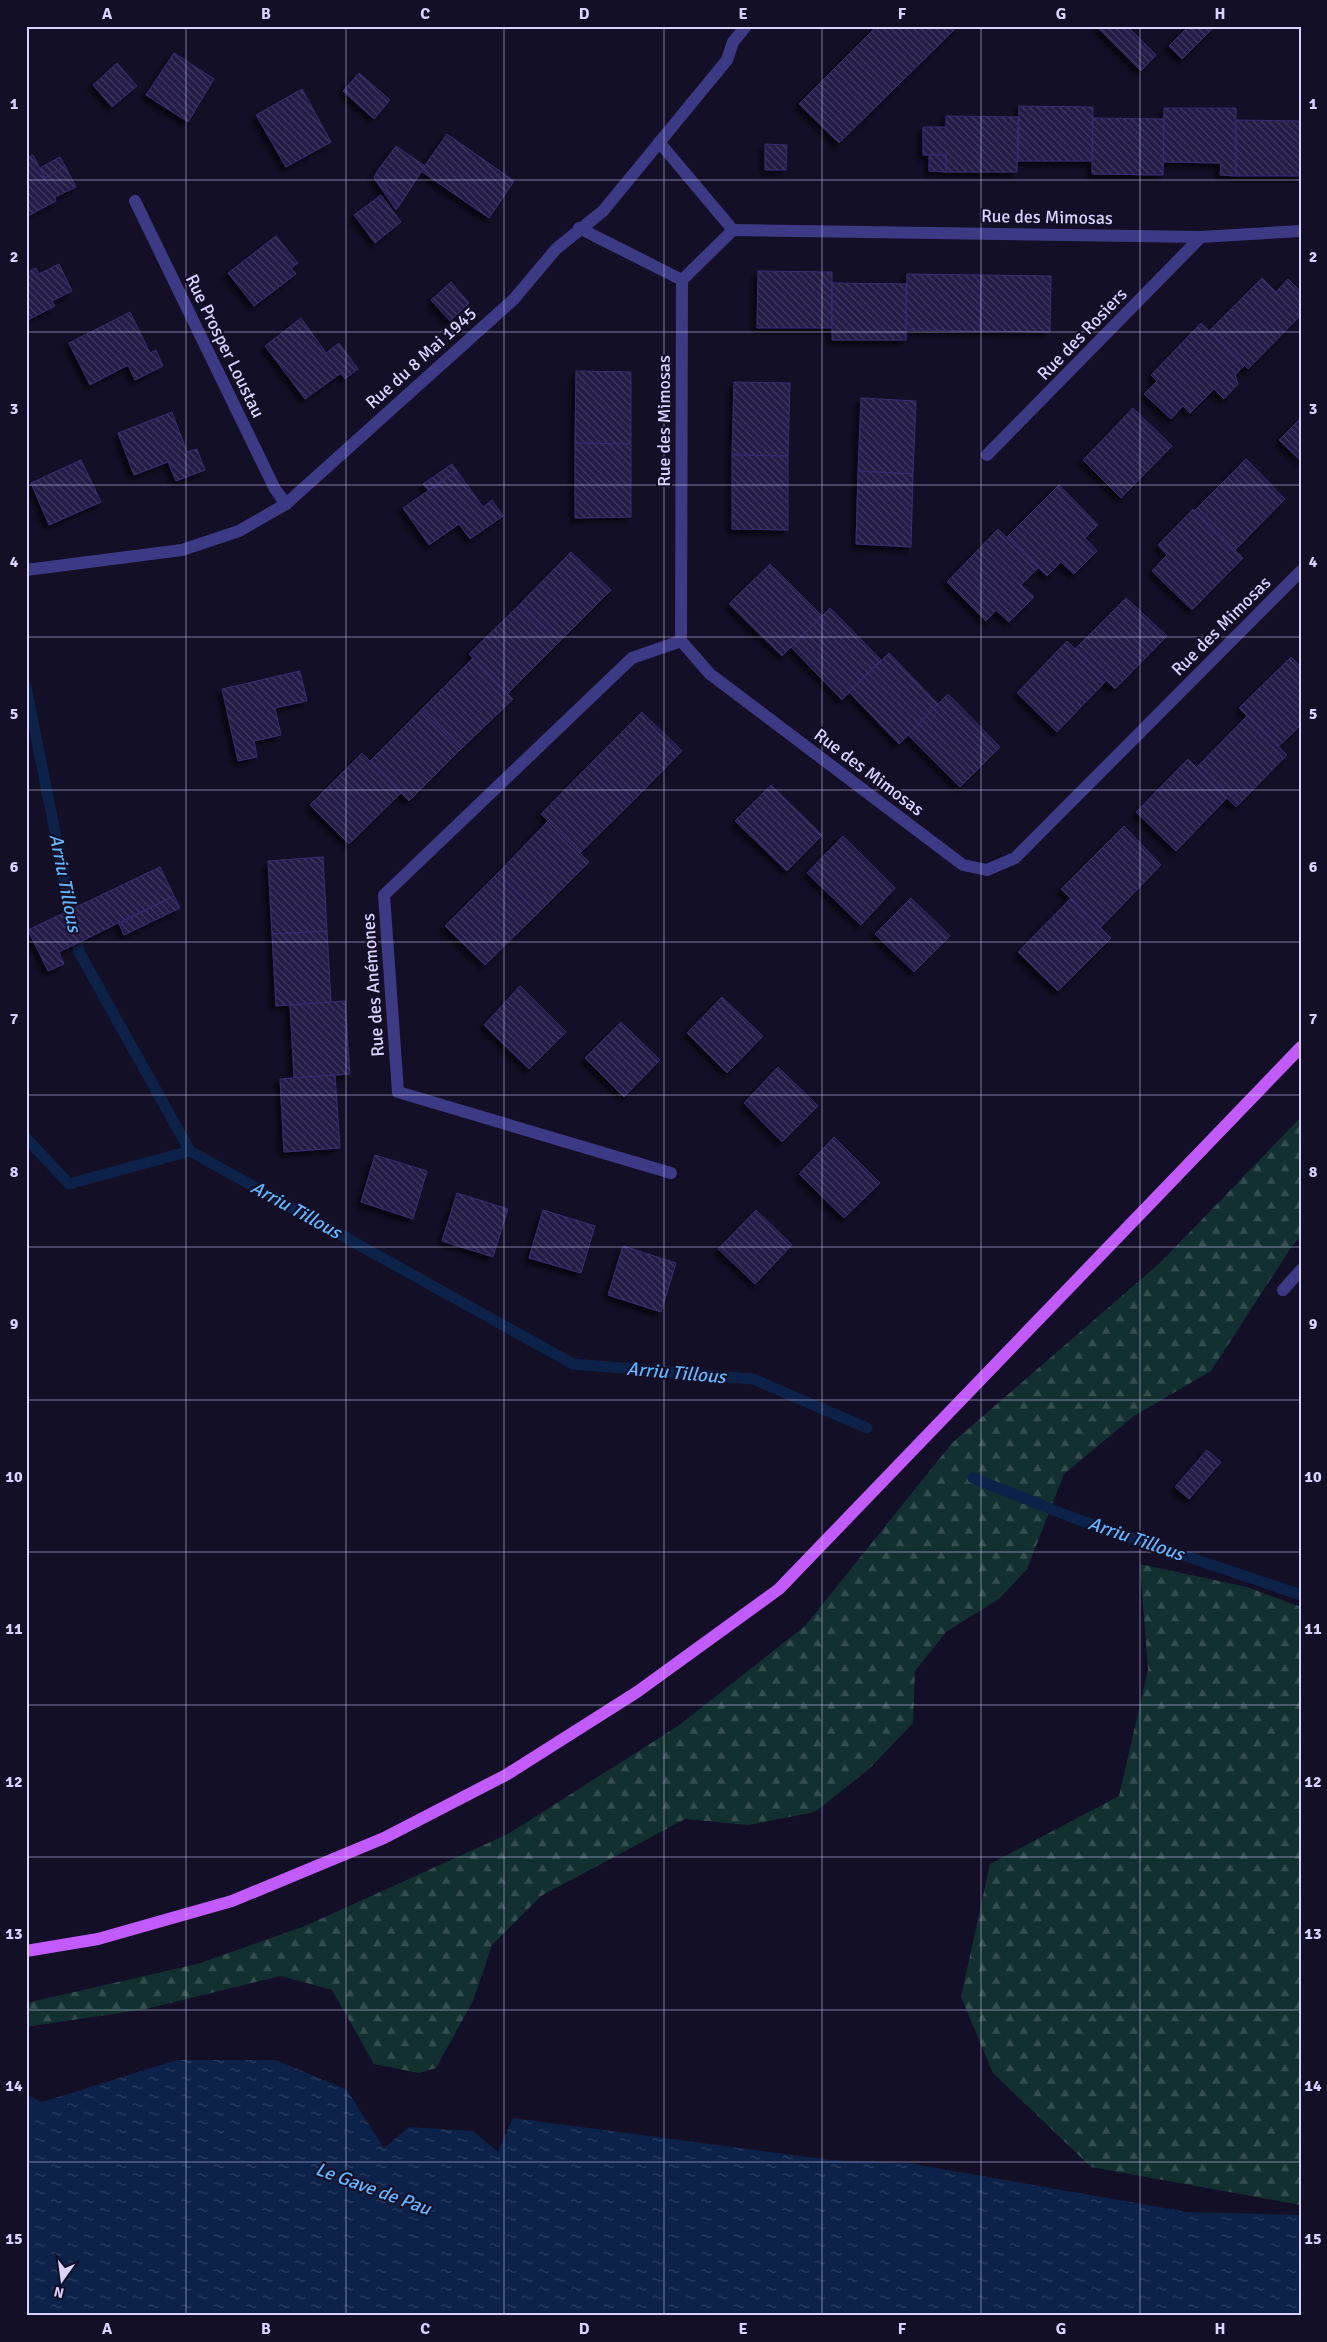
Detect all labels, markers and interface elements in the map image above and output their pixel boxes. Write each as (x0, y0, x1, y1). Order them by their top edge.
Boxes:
text: A (102, 4, 113, 24)
text: B (261, 4, 271, 24)
text: C (420, 4, 430, 24)
text: D (579, 4, 590, 24)
text: E (738, 4, 748, 24)
text: F (898, 4, 907, 24)
text: G (1056, 4, 1066, 24)
text: H (1215, 4, 1225, 24)
text: 1 (10, 94, 19, 114)
text: 1 (1309, 94, 1318, 114)
street label: Rue des Mimosas (981, 205, 1113, 229)
text: 2 (10, 247, 18, 267)
text: 2 (1309, 247, 1317, 267)
street label: Rue Prosper Loustau (181, 271, 269, 421)
street label: Rue des Rosiers (1032, 283, 1132, 385)
street label: Rue du 8 Mai 1945 (361, 302, 481, 414)
street label: Rue des Mimosas (653, 355, 675, 487)
text: 3 (10, 399, 18, 419)
text: 3 (1309, 399, 1317, 419)
text: 4 (10, 552, 19, 572)
text: 4 (1309, 552, 1318, 572)
street label: Rue des Mimosas (1167, 572, 1275, 680)
text: 5 (10, 704, 18, 724)
text: 5 (1309, 704, 1317, 724)
street label: Rue des Mimosas (810, 724, 928, 820)
water label: Arriu Tillous (44, 832, 87, 936)
text: 6 (10, 857, 19, 877)
text: 6 (1309, 857, 1318, 877)
street label: Rue des Anémones (357, 912, 389, 1058)
text: 7 (10, 1009, 19, 1029)
text: 7 (1309, 1009, 1318, 1029)
text: 8 (10, 1162, 19, 1182)
text: 8 (1309, 1162, 1318, 1182)
water label: Arriu Tillous (247, 1175, 347, 1245)
text: 9 (10, 1314, 19, 1334)
text: 9 (1309, 1314, 1318, 1334)
water label: Arriu Tillous (625, 1357, 728, 1389)
text: 10 (5, 1467, 23, 1487)
text: 10 (1304, 1467, 1322, 1487)
water label: Arriu Tillous (1085, 1511, 1189, 1567)
text: 11 (5, 1619, 23, 1639)
text: 11 (1304, 1619, 1322, 1639)
text: 12 (5, 1772, 23, 1792)
text: 12 (1304, 1772, 1322, 1792)
text: 13 (5, 1924, 23, 1944)
text: 13 (1304, 1924, 1322, 1944)
text: 14 (5, 2076, 23, 2096)
text: 14 (1304, 2076, 1322, 2096)
water label: Le Gave de Pau (312, 2157, 435, 2221)
text: 15 (5, 2229, 23, 2249)
text: 15 (1304, 2229, 1322, 2249)
north arrow (38, 2254, 88, 2304)
text: N (52, 2283, 66, 2302)
text: A (102, 2319, 113, 2339)
text: B (261, 2319, 271, 2339)
text: C (420, 2319, 430, 2339)
text: D (579, 2319, 590, 2339)
text: E (738, 2319, 748, 2339)
text: F (898, 2319, 907, 2339)
text: G (1056, 2319, 1066, 2339)
text: H (1215, 2319, 1225, 2339)

